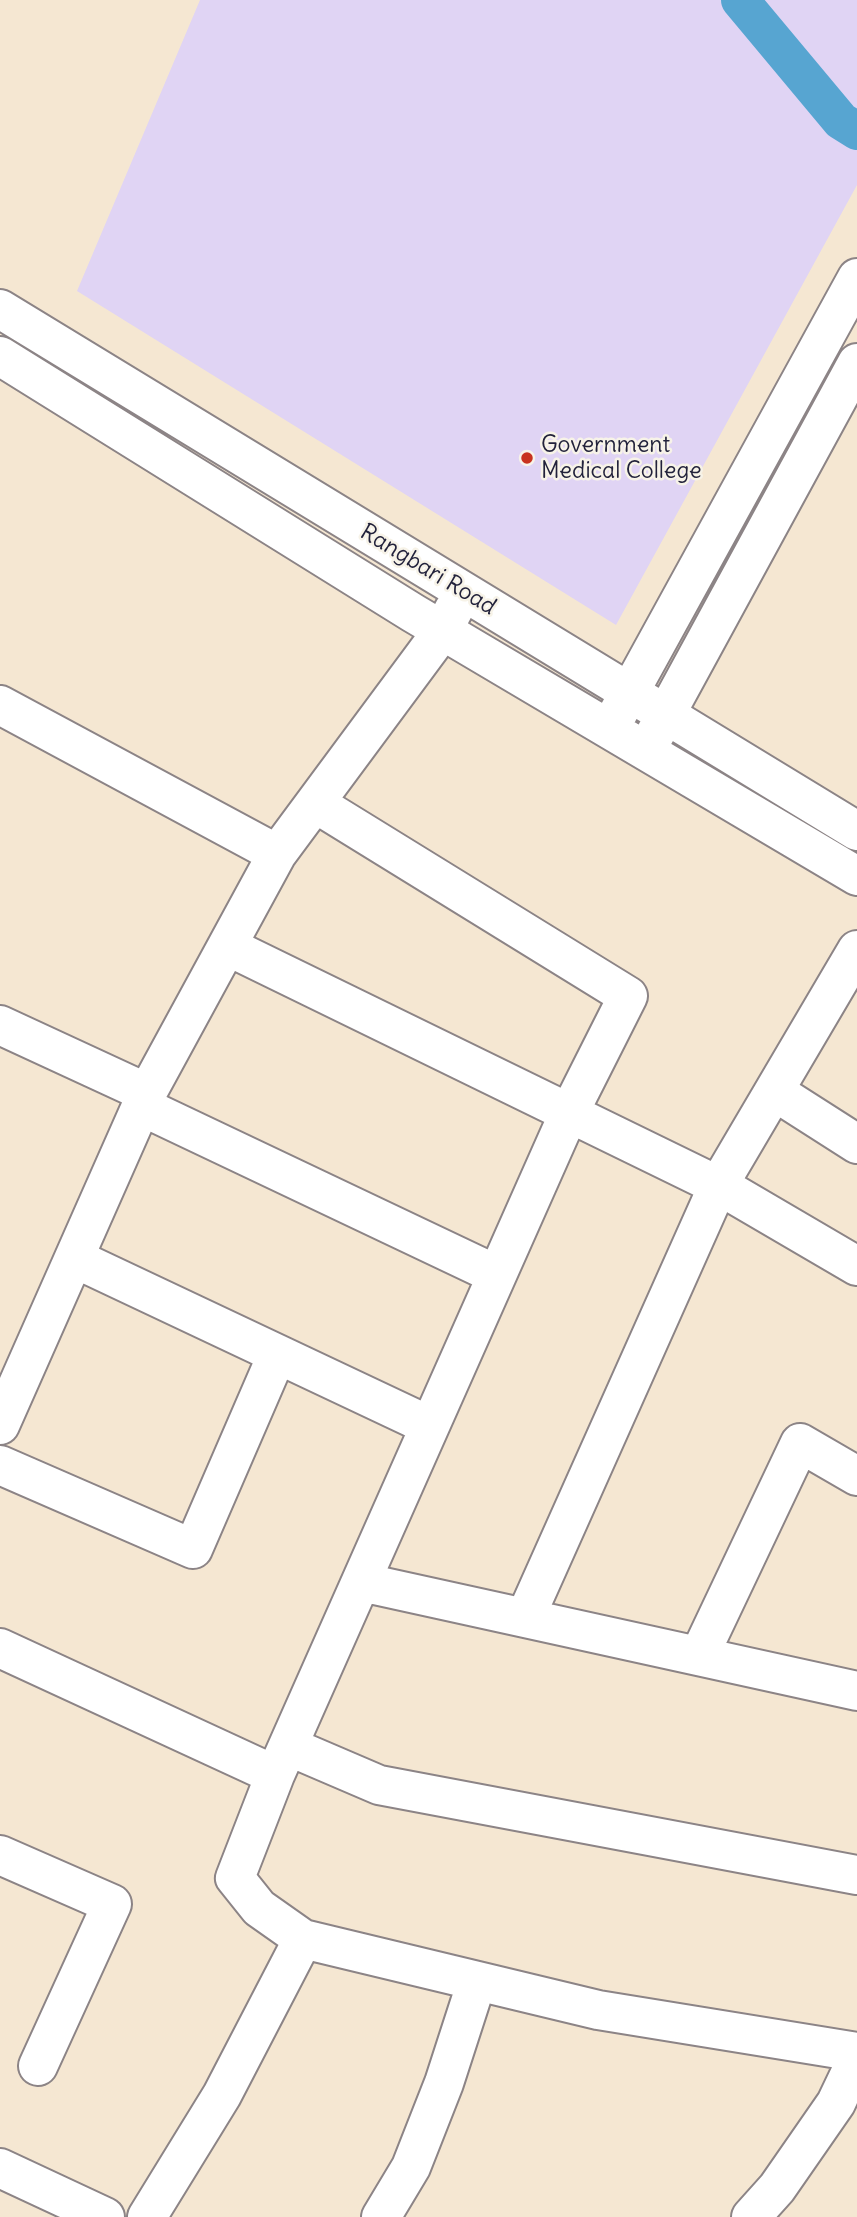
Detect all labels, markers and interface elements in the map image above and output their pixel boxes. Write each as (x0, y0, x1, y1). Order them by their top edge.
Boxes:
place label: Government Medical College (541, 431, 702, 485)
marker: Government Medical College (519, 450, 535, 466)
street label: Rangbari Road (355, 519, 501, 621)

